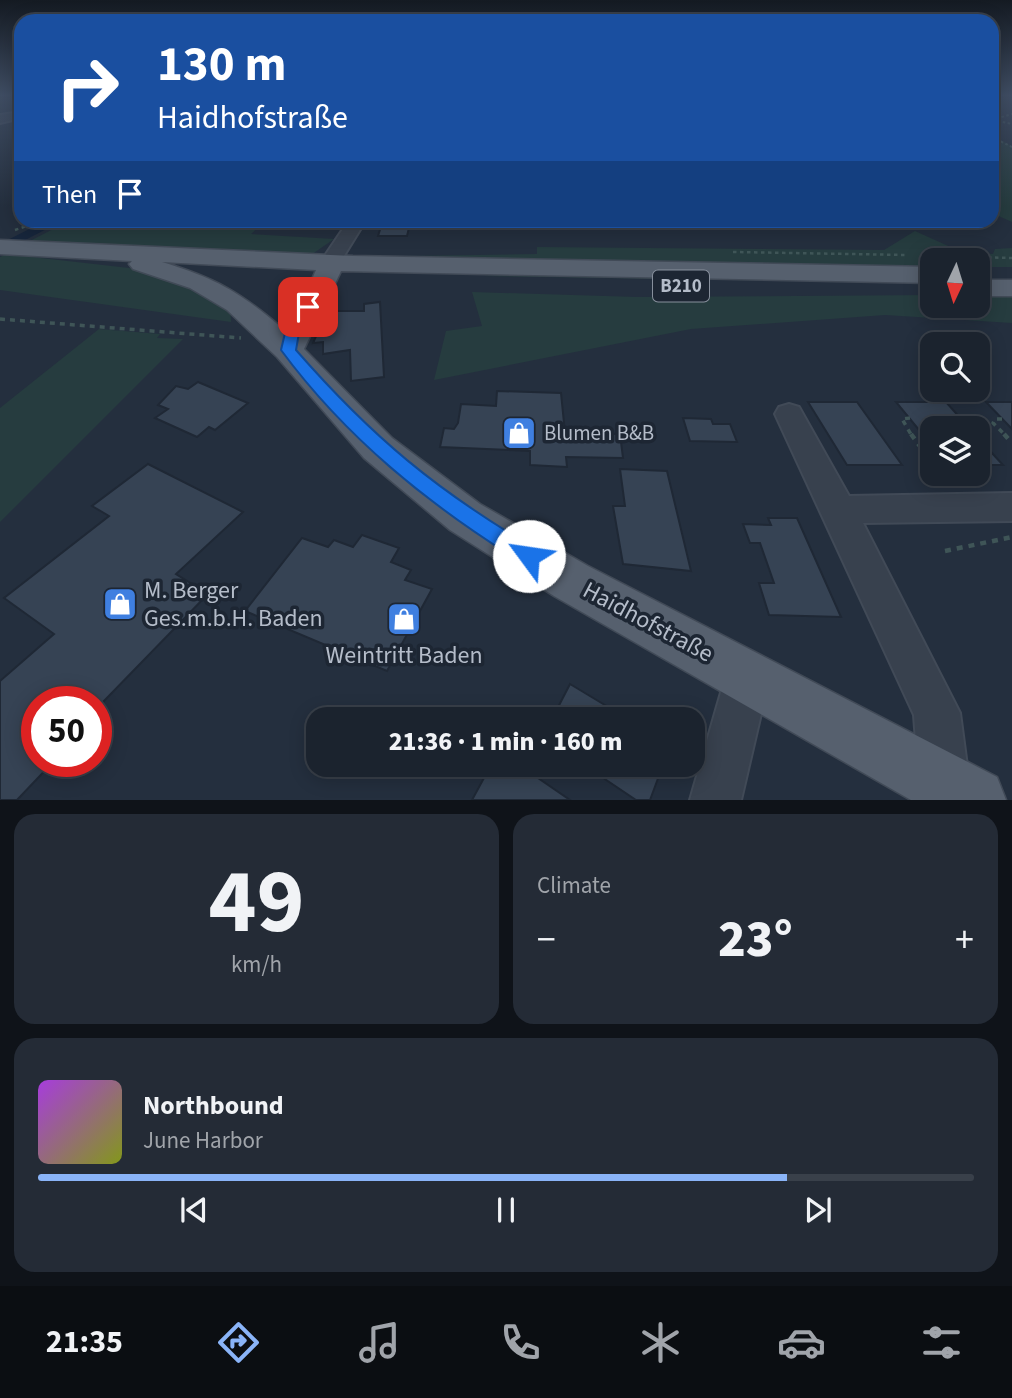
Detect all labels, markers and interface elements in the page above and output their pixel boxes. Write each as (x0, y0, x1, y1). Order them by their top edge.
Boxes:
text: 130 m (157, 30, 286, 100)
icon: right (42, 42, 133, 133)
text: Haidhofstraße (157, 95, 348, 141)
icon: arrive (111, 175, 149, 213)
text: Then (42, 176, 97, 213)
north arrow (920, 248, 990, 318)
map controls (920, 248, 990, 486)
road number: B210 (653, 270, 709, 302)
pin (278, 277, 338, 337)
icon: arrive (289, 288, 327, 326)
button: search (920, 332, 990, 402)
shop icon: Blumen B&B (500, 414, 538, 452)
button: layers (920, 416, 990, 486)
place label: Blumen B&B (544, 418, 654, 448)
position arrow (492, 519, 566, 593)
place label: M. Berger Ges.m.b.H. Baden (144, 573, 323, 636)
street label: Haidhofstraße (577, 573, 719, 671)
shop icon: M. Berger Ges.m.b.H. Baden (101, 585, 139, 623)
shop icon: Weintritt Baden (385, 600, 423, 638)
place label: Weintritt Baden (325, 638, 483, 673)
speed limit sign: 50 (21, 686, 112, 777)
text: 21:36 · 1 min · 160 m (389, 723, 622, 760)
text: 49 (208, 838, 305, 967)
text: Climate (537, 869, 611, 902)
text: 23° (718, 903, 793, 977)
text: − (537, 913, 556, 967)
text: + (955, 913, 974, 967)
text: km/h (231, 948, 282, 981)
text: Northbound (143, 1087, 284, 1124)
text: June Harbor (143, 1124, 263, 1157)
icon: previous (175, 1191, 213, 1229)
icon: pause (487, 1191, 525, 1229)
icon: next (799, 1191, 837, 1229)
icon: directions (214, 1318, 263, 1367)
icon: music (355, 1318, 404, 1367)
icon: phone (496, 1318, 545, 1367)
icon: climate (636, 1318, 685, 1367)
icon: car (777, 1318, 826, 1367)
icon: filters (917, 1318, 966, 1367)
text: 21:35 (46, 1319, 123, 1365)

